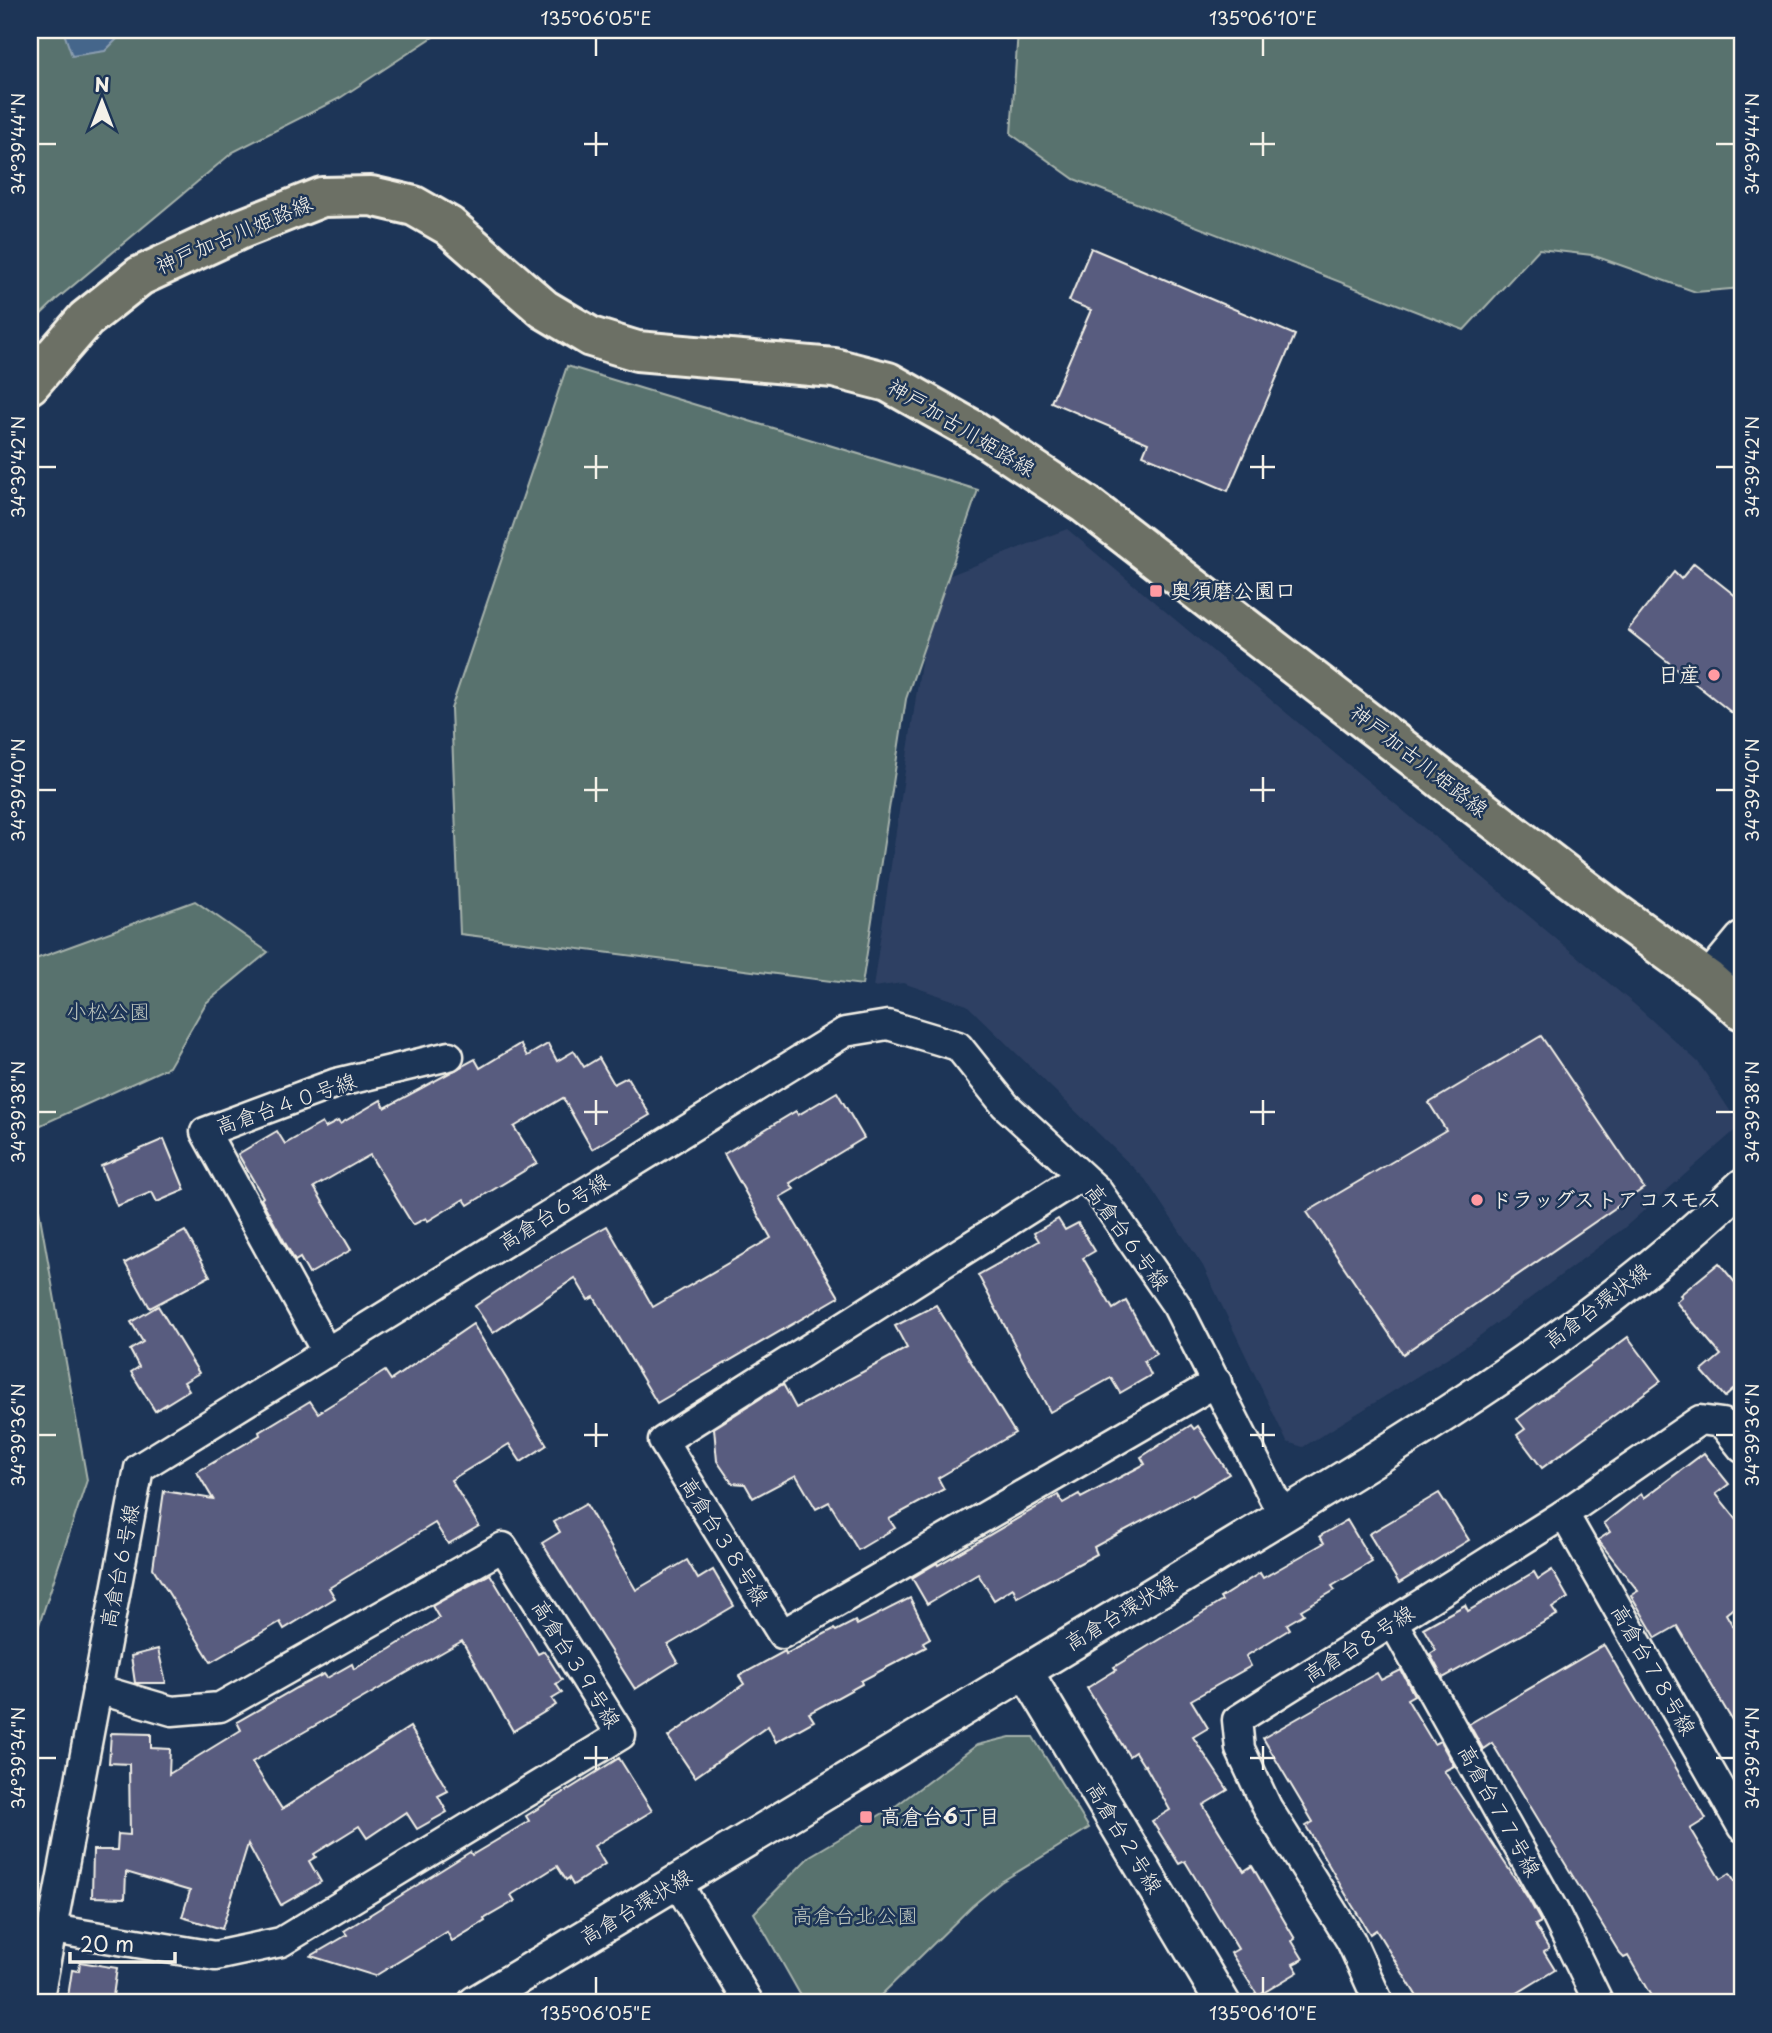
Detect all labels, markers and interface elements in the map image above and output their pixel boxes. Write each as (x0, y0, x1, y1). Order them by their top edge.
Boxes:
text: 135°06'05"E (540, 4, 652, 31)
text: 135°06'10"E (1209, 4, 1317, 31)
north arrow (66, 66, 136, 136)
text: N (94, 70, 110, 98)
text: 34°39'44"N (4, 93, 31, 195)
text: 34°39'44"N (1738, 93, 1765, 195)
street label: 神戸加古川姫路線 (150, 186, 317, 281)
street label: 神戸加古川姫路線 (882, 369, 1042, 483)
text: 34°39'42"N (4, 416, 31, 518)
text: 34°39'42"N (1738, 416, 1765, 518)
place label: 奥須磨公園口 (1170, 573, 1296, 605)
marker: 奥須磨公園口 (1148, 583, 1164, 599)
place label: 日産 (1658, 657, 1700, 689)
marker: 日産 (1706, 667, 1722, 683)
street label: 神戸加古川姫路線 (1344, 695, 1496, 824)
text: 34°39'40"N (4, 738, 31, 842)
text: 34°39'40"N (1738, 738, 1765, 842)
park label: 小松公園 (66, 994, 150, 1026)
text: 34°39'38"N (4, 1061, 31, 1163)
text: 34°39'38"N (1738, 1061, 1765, 1163)
street label: 高倉台４０号線 (211, 1063, 360, 1141)
street label: 高倉台６号線 (491, 1163, 615, 1257)
street label: 高倉台６号線 (1079, 1175, 1179, 1296)
place label: ドラッグストアコスモス (1491, 1182, 1722, 1214)
marker: ドラッグストアコスモス (1469, 1192, 1485, 1208)
street label: 高倉台環状線 (1536, 1254, 1656, 1355)
text: 34°39'36"N (4, 1383, 31, 1487)
text: 34°39'36"N (1738, 1383, 1765, 1487)
street label: 高倉台３８号線 (673, 1469, 778, 1611)
street label: 高倉台６号線 (90, 1501, 146, 1631)
street label: 高倉台環状線 (1058, 1565, 1182, 1657)
street label: 高倉台３９号線 (525, 1592, 630, 1734)
street label: 高倉台８号線 (1296, 1595, 1420, 1689)
street label: 高倉台７８号線 (1604, 1597, 1705, 1741)
text: 34°39'34"N (4, 1707, 31, 1809)
text: 34°39'34"N (1738, 1707, 1765, 1809)
street label: 高倉台７７号線 (1451, 1738, 1550, 1882)
street label: 高倉台２号線 (1080, 1775, 1172, 1899)
place label: 高倉台6丁目 (880, 1799, 1000, 1831)
marker: 高倉台6丁目 (858, 1809, 874, 1825)
street label: 高倉台環状線 (573, 1859, 697, 1951)
park label: 高倉台北公園 (792, 1898, 918, 1930)
scale bar (70, 1921, 175, 1965)
text: 20 m (80, 1927, 134, 1959)
text: 135°06'05"E (540, 1999, 652, 2026)
text: 135°06'10"E (1209, 1999, 1317, 2026)

